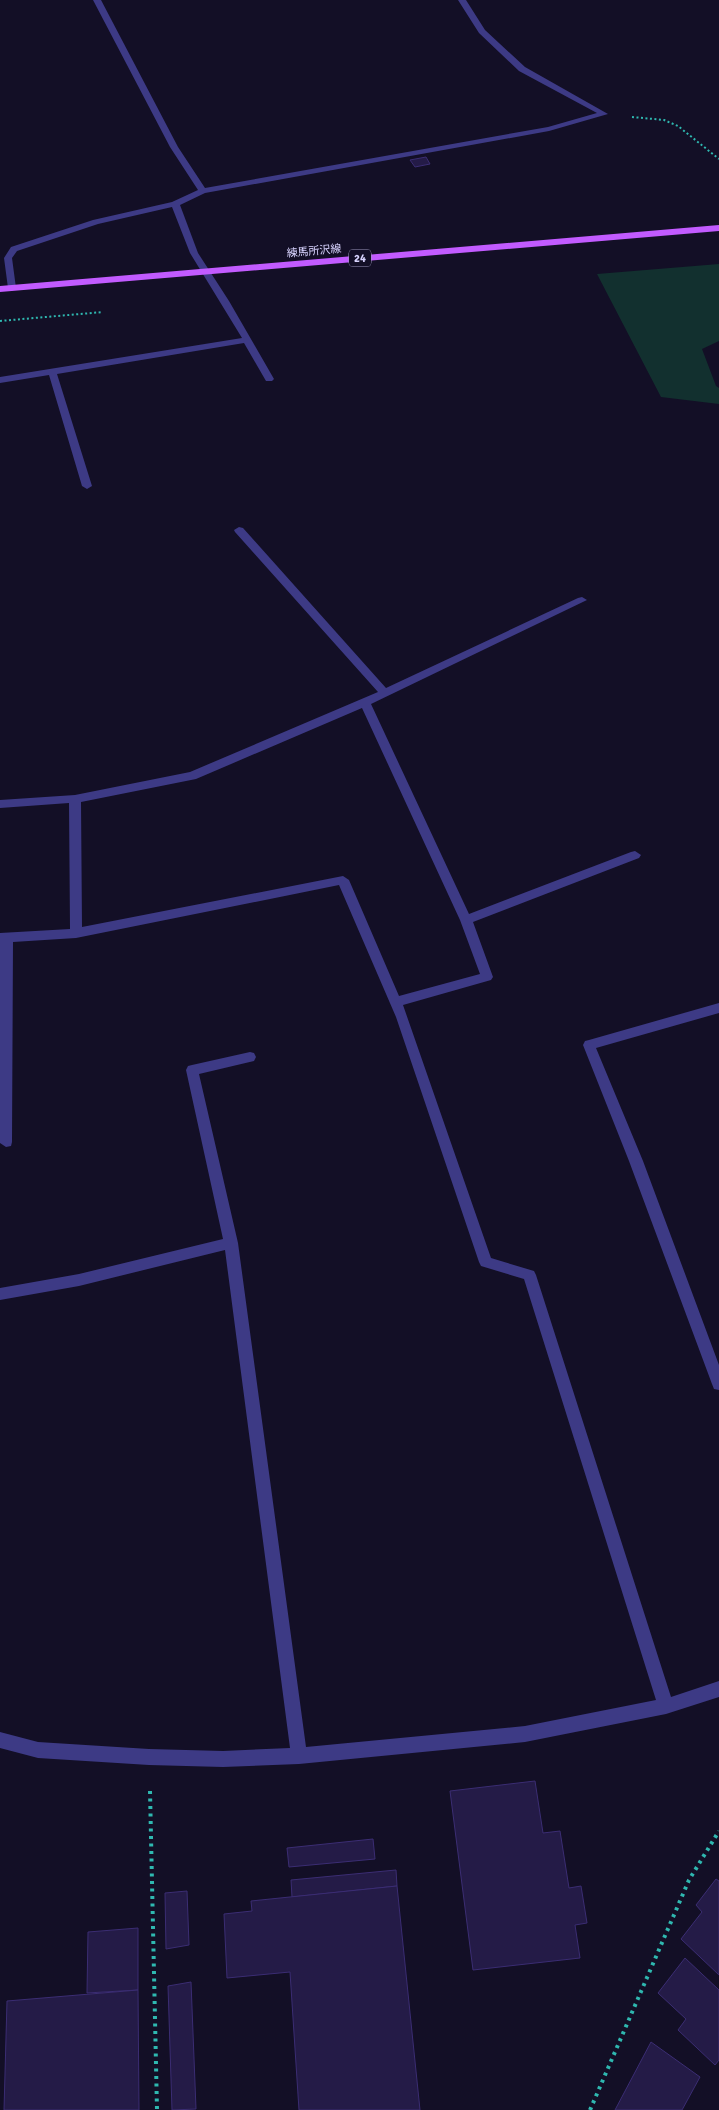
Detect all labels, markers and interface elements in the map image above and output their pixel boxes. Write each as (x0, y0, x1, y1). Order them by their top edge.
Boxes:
street label: 練馬所沢線 (286, 242, 342, 260)
road number: 24 (349, 250, 371, 266)

